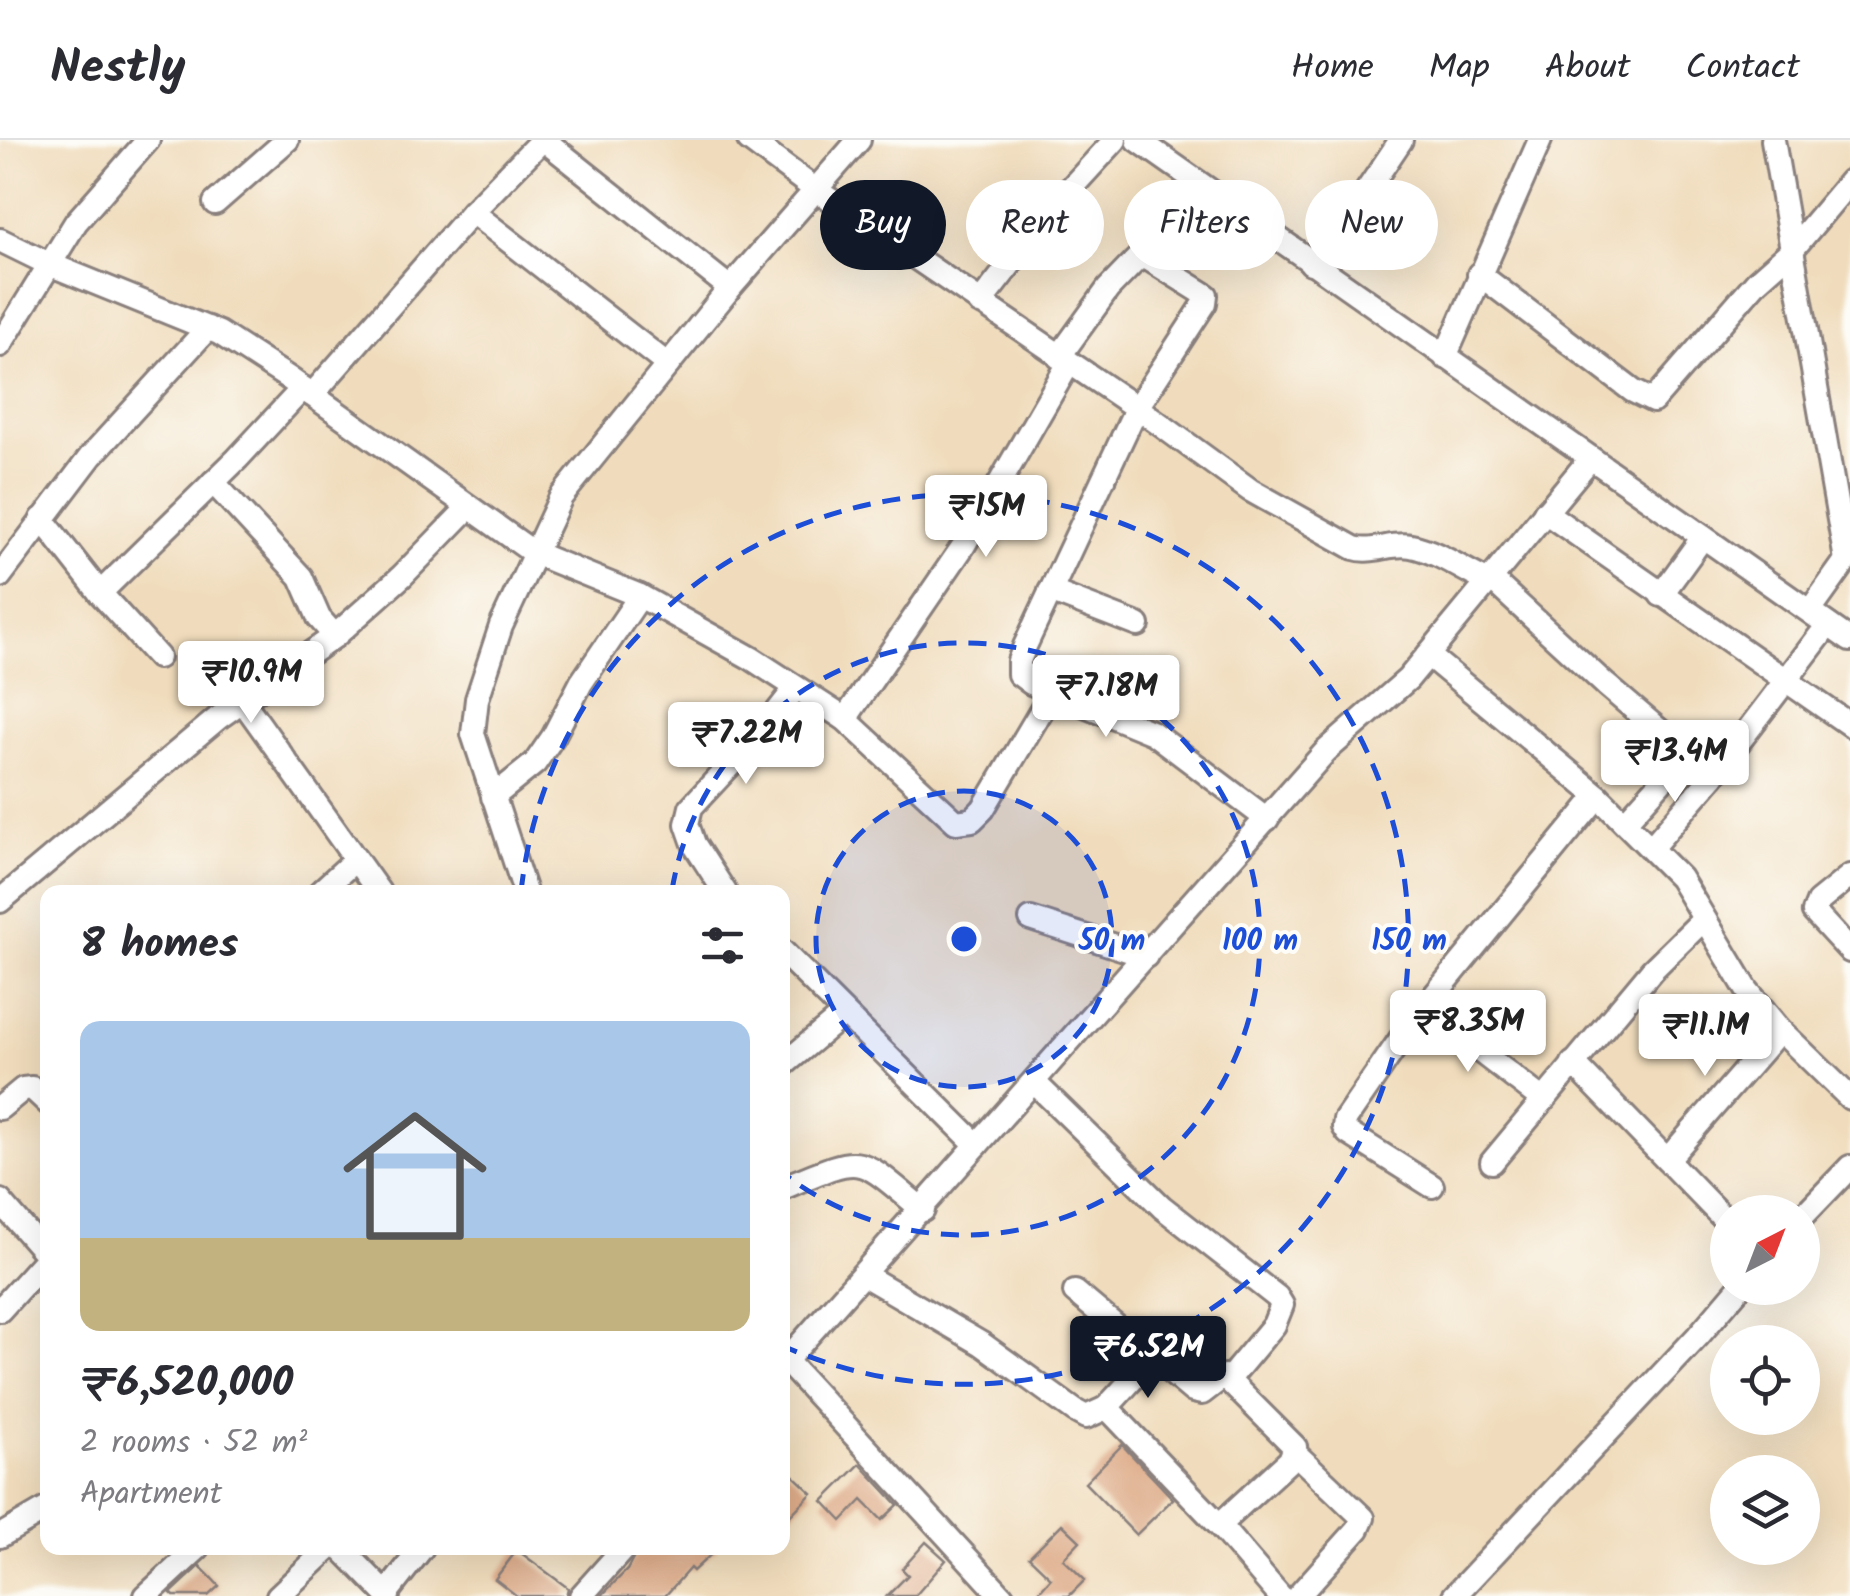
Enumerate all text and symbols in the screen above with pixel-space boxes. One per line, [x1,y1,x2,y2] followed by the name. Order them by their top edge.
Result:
[50,31,186,107] text: Nestly
[1291,41,1374,97] text: Home
[1429,41,1490,97] text: Map
[1545,41,1630,97] text: About
[1685,41,1800,97] text: Contact
[820,180,946,270] chip: Buy
[966,180,1104,270] chip: Rent
[1124,180,1285,270] chip: Filters
[1305,180,1438,270] chip: New
[927,475,1045,560] pin: ₹15M
[947,482,1025,533] text: ₹15M
[170,641,332,726] pin: ₹10.9M
[200,648,302,699] text: ₹10.9M
[1025,655,1187,740] pin: ₹7.18M
[1054,662,1158,713] text: ₹7.18M
[665,702,827,787] pin: ₹7.22M
[690,709,802,760] text: ₹7.22M
[1594,720,1756,805] pin: ₹13.4M
[1623,727,1727,778] text: ₹13.4M
[80,912,238,979] text: 8 homes
[695,918,750,973] icon: filters
[1078,918,1145,966] text: 50 m
[1222,918,1298,966] text: 100 m
[1371,918,1447,966] text: 150 m
[946,921,982,957] centre of rings
[1387,990,1549,1075] pin: ₹8.35M
[1624,994,1786,1079] pin: ₹11.1M
[1412,997,1524,1048] text: ₹8.35M
[1661,1001,1749,1052] text: ₹11.1M
[325,1086,505,1266] icon: home
[1710,1195,1820,1305] north arrow
[1710,1195,1820,1565] map controls
[1067,1316,1229,1401] pin: ₹6.52M
[1092,1323,1204,1374] text: ₹6.52M
[1710,1325,1820,1435] button: locate
[80,1351,293,1418] text: ₹6,520,000
[80,1418,307,1469] text: 2 rooms · 52 m²
[1710,1455,1820,1565] button: layers
[80,1469,222,1520] text: Apartment

